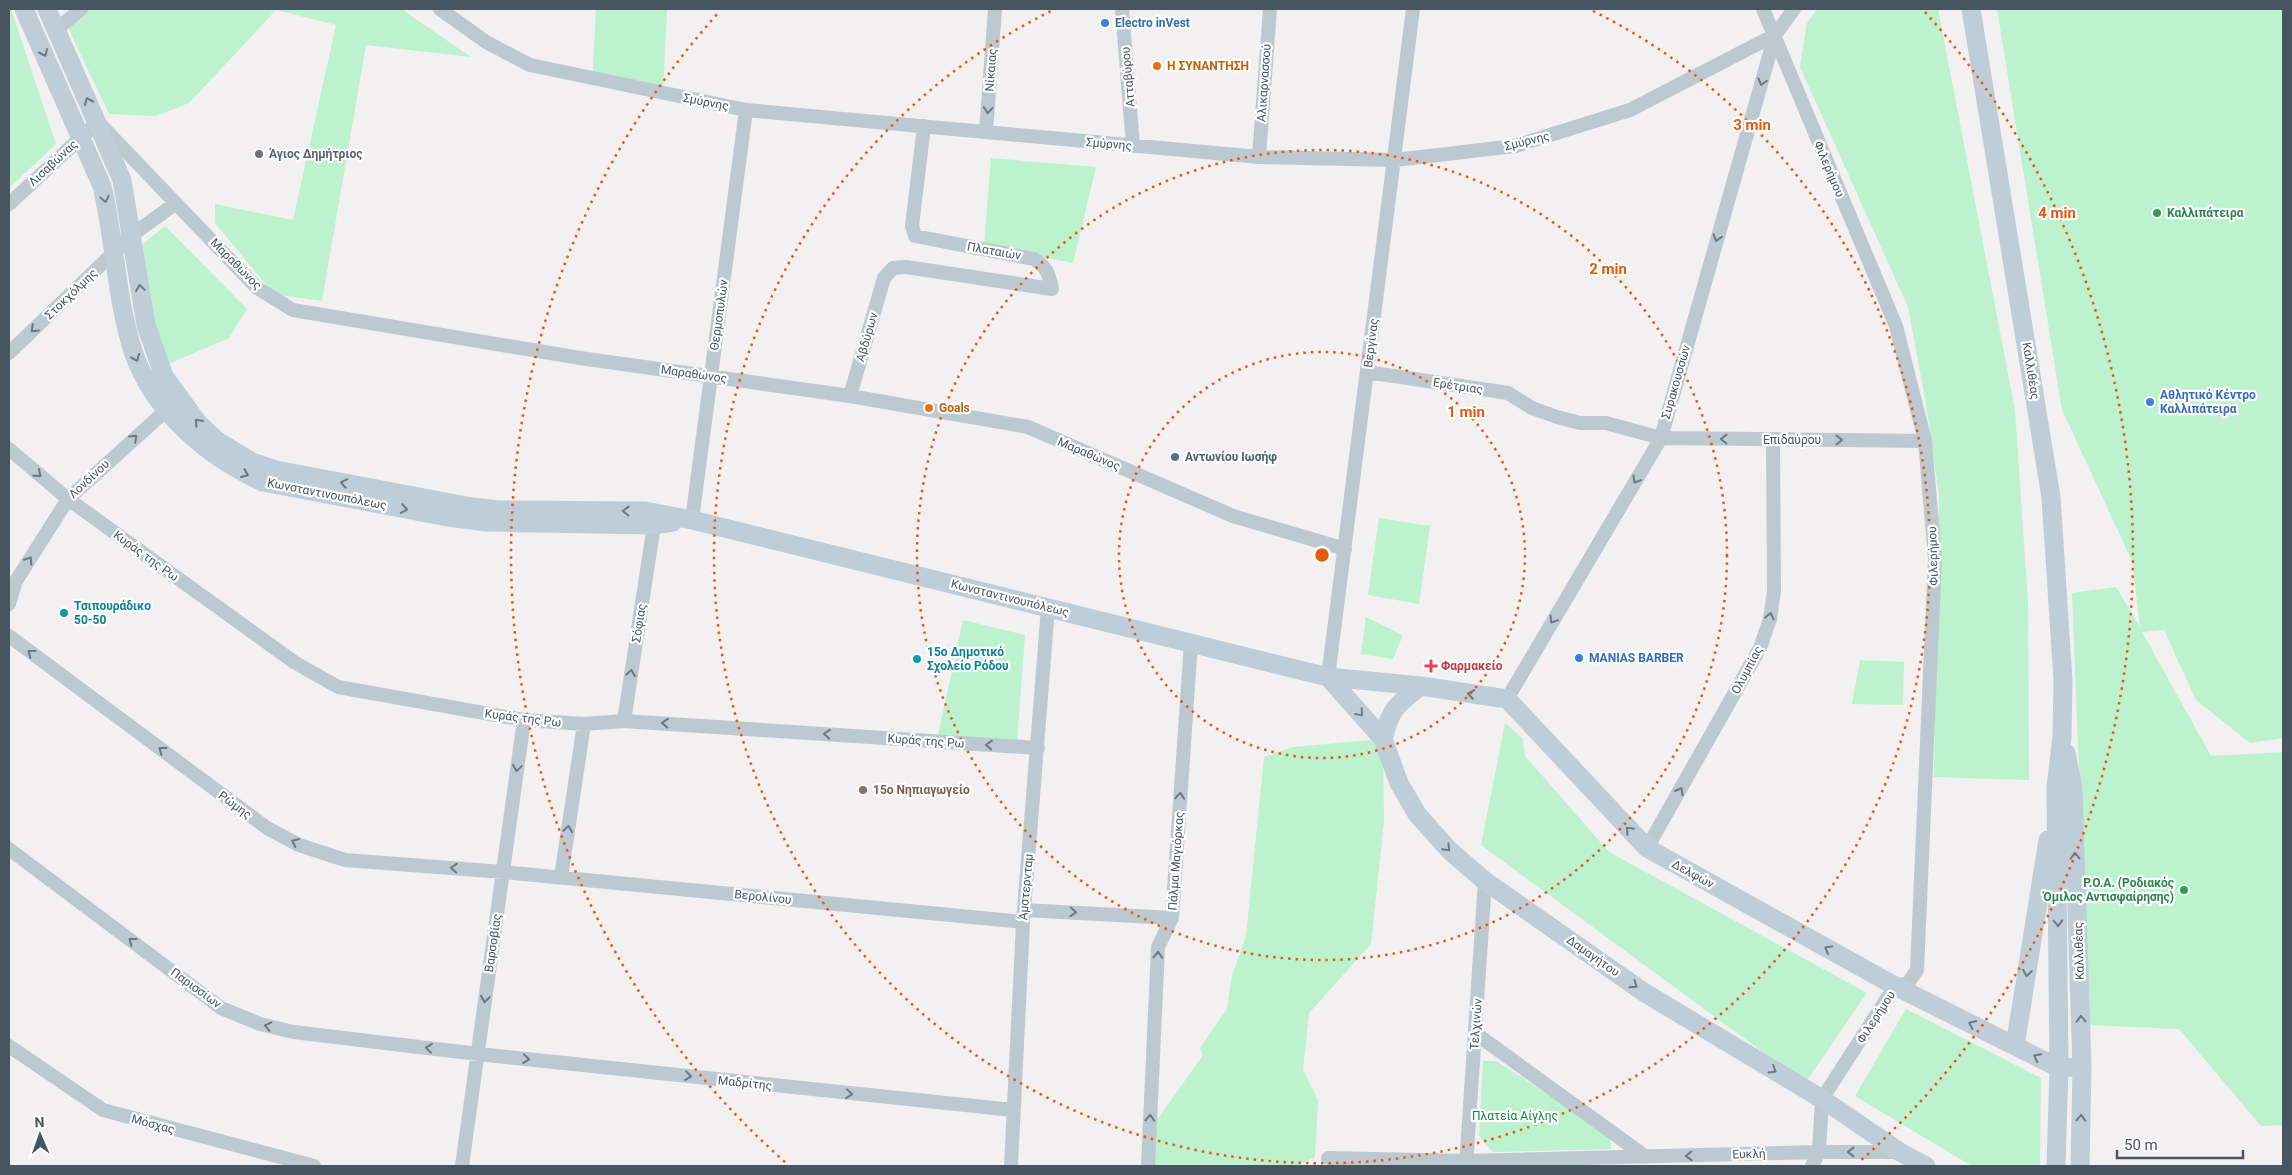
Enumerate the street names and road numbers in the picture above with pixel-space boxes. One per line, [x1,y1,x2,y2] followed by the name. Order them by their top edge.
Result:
[1254,44,1274,122] street label: Αλικαρνασσού
[1118,46,1138,108] street label: Ατταβύρου
[983,48,999,92] street label: Νίκαιας
[682,91,730,113] street label: Σμύρνης
[1503,129,1551,153] street label: Σμύρνης
[1085,135,1133,153] street label: Σμύρνης
[26,137,80,189] street label: Λισαβώνας
[1811,139,1847,199] street label: Φιλερήμου
[208,236,264,292] street label: Μαραθώνος
[966,239,1022,263] street label: Πλαταιών
[42,266,100,322] street label: Στοκχόλμης
[707,279,731,351] street label: Θερμοπυλών
[853,311,881,363] street label: Αβδύρων
[1361,318,1381,368] street label: Βεργίνας
[2020,341,2042,401] street label: Καλλιθέας
[1659,343,1693,421] street label: Συρακουσσών
[660,362,728,386] street label: Μαραθώνος
[1432,375,1484,397] street label: Ερέτριας
[1763,433,1821,447] street label: Επιδαύρου
[1056,435,1122,473] street label: Μαραθώνος
[66,457,112,501] street label: Λονδίνου
[266,476,388,512] street label: Κωνσταντινουπόλεως
[1925,526,1941,586] street label: Φιλερήμου
[111,528,181,584] street label: Κυράς της Ρω
[949,577,1071,619] street label: Κωνσταντινουπόλεως
[629,603,649,643] street label: Σόφιας
[1729,644,1765,696] street label: Ολυμπίας
[484,706,562,730] street label: Κυράς της Ρω
[887,731,965,751] street label: Κυράς της Ρω
[216,788,254,822] street label: Ρώμης
[1166,811,1186,911] street label: Πάλμα Μαγιόρκας
[1016,853,1036,921] street label: Άμστερνταμ
[1670,857,1717,891] street label: Δελφών
[734,887,792,907] street label: Βερολίνου
[482,913,504,973] street label: Βαρσοβίας
[2071,922,2087,980] street label: Καλλιθέας
[1564,933,1622,979] street label: Δαμαγήτου
[168,965,224,1011] street label: Παρισσίων
[1854,988,1898,1046] street label: Φιλερήμου
[1467,998,1485,1050] street label: Τελχινών
[717,1073,773,1093] street label: Μαδρίτης
[130,1112,176,1136] street label: Μόσχας
[1732,1146,1766,1162] street label: Ευκλή

